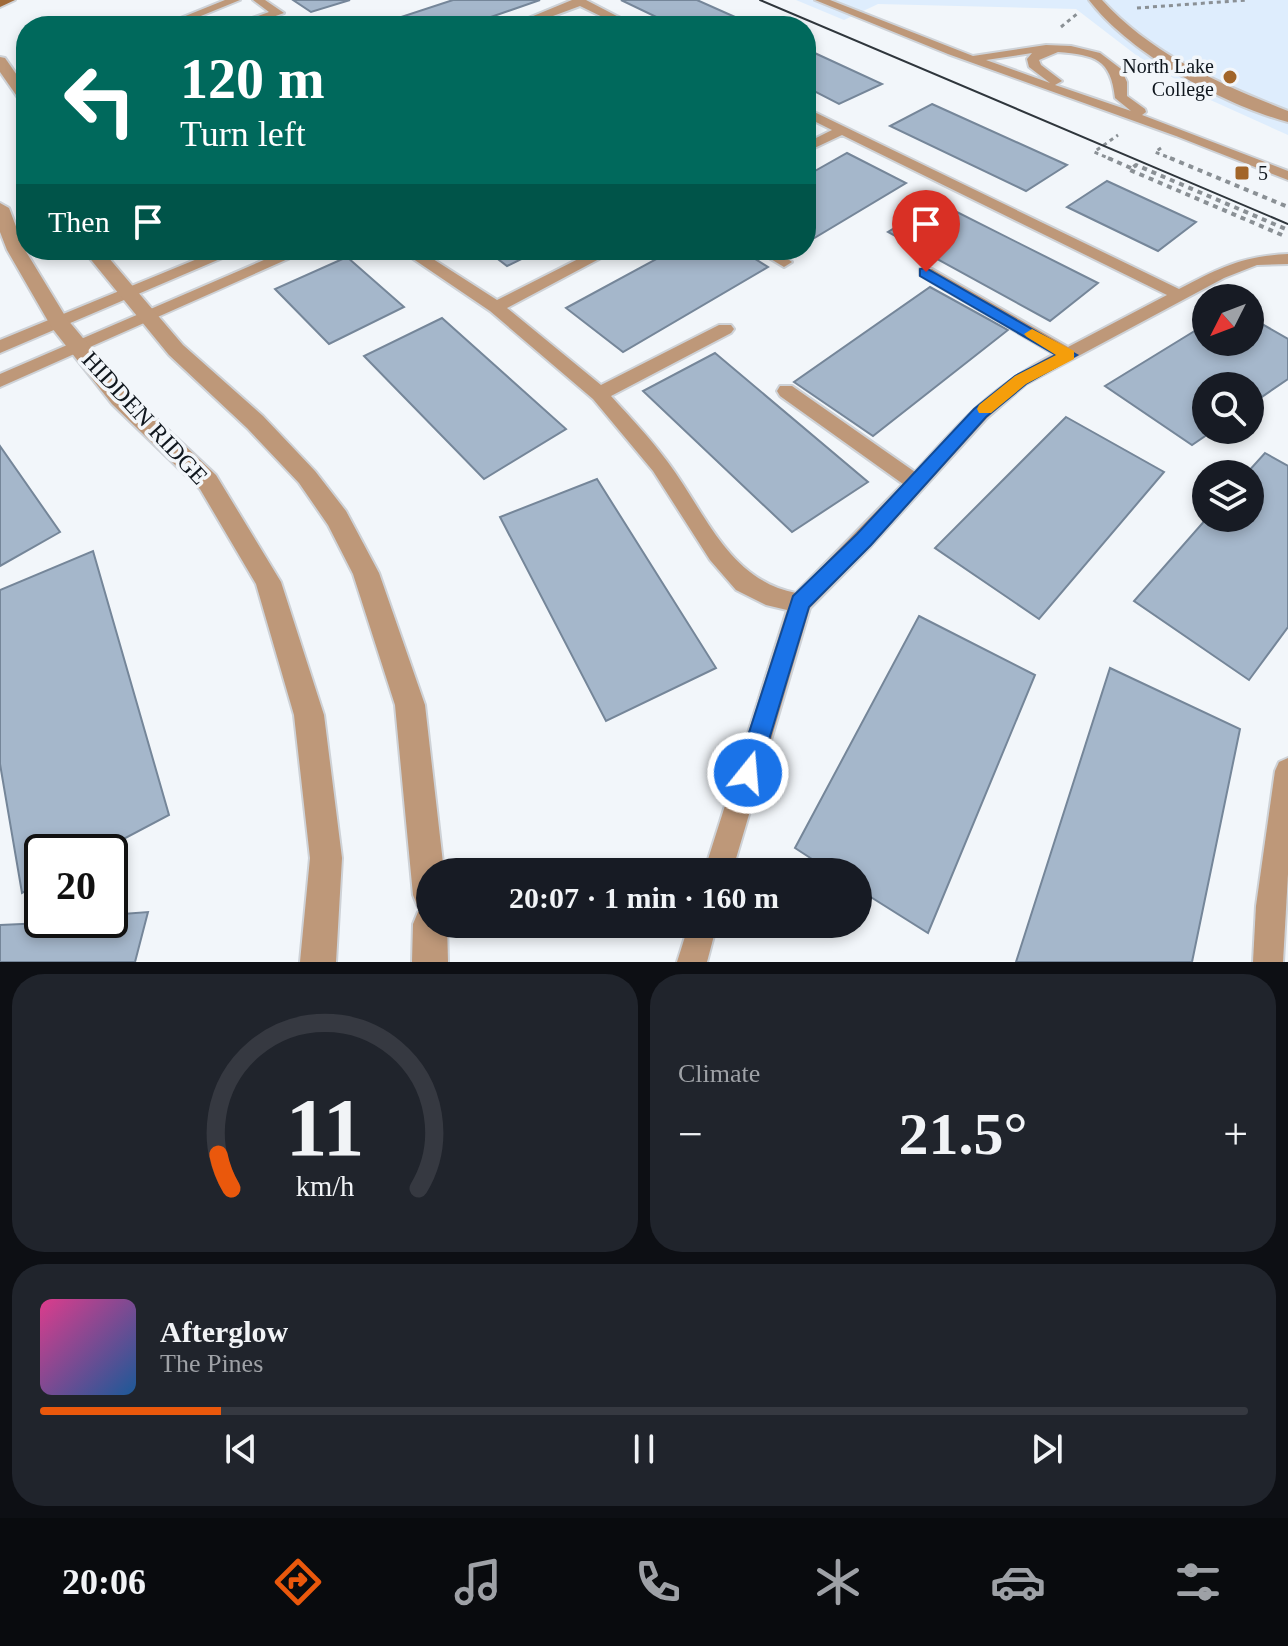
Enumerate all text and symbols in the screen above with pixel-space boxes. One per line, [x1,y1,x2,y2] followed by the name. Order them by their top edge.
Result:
[48,48,152,152] icon: left
[180,48,325,110] text: 120 m
[1122,55,1214,101] place label: North Lake College
[1221,68,1239,86] marker: North Lake College
[180,114,306,154] text: Turn left
[1258,162,1268,184] place label: 5
[1233,164,1251,182] marker: 5
[892,190,960,272] pin
[126,200,170,244] icon: arrive
[904,202,948,246] icon: arrive
[48,205,110,238] text: Then
[1192,284,1264,356] north arrow
[1192,284,1264,532] map controls
[77,346,213,490] street label: HIDDEN RIDGE
[1192,372,1264,444] button: search
[1192,460,1264,532] button: layers
[706,731,790,815] position arrow
[24,834,128,938] speed limit sign: 20
[509,881,779,914] text: 20:07 · 1 min · 160 m
[678,1059,760,1088] text: Climate
[286,1081,364,1173] text: 11
[899,1101,1028,1167] text: 21.5°
[678,1110,703,1159] text: −
[1223,1110,1248,1159] text: +
[296,1171,354,1202] text: km/h
[160,1315,288,1348] text: Afterglow
[160,1349,263,1378] text: The Pines
[219,1427,263,1471] icon: previous
[622,1427,666,1471] icon: pause
[1025,1427,1069,1471] icon: next
[270,1554,326,1610] icon: directions
[450,1554,506,1610] icon: music
[630,1554,686,1610] icon: phone
[810,1554,866,1610] icon: climate
[990,1554,1046,1610] icon: car
[1170,1554,1226,1610] icon: filters
[62,1562,146,1602] text: 20:06

